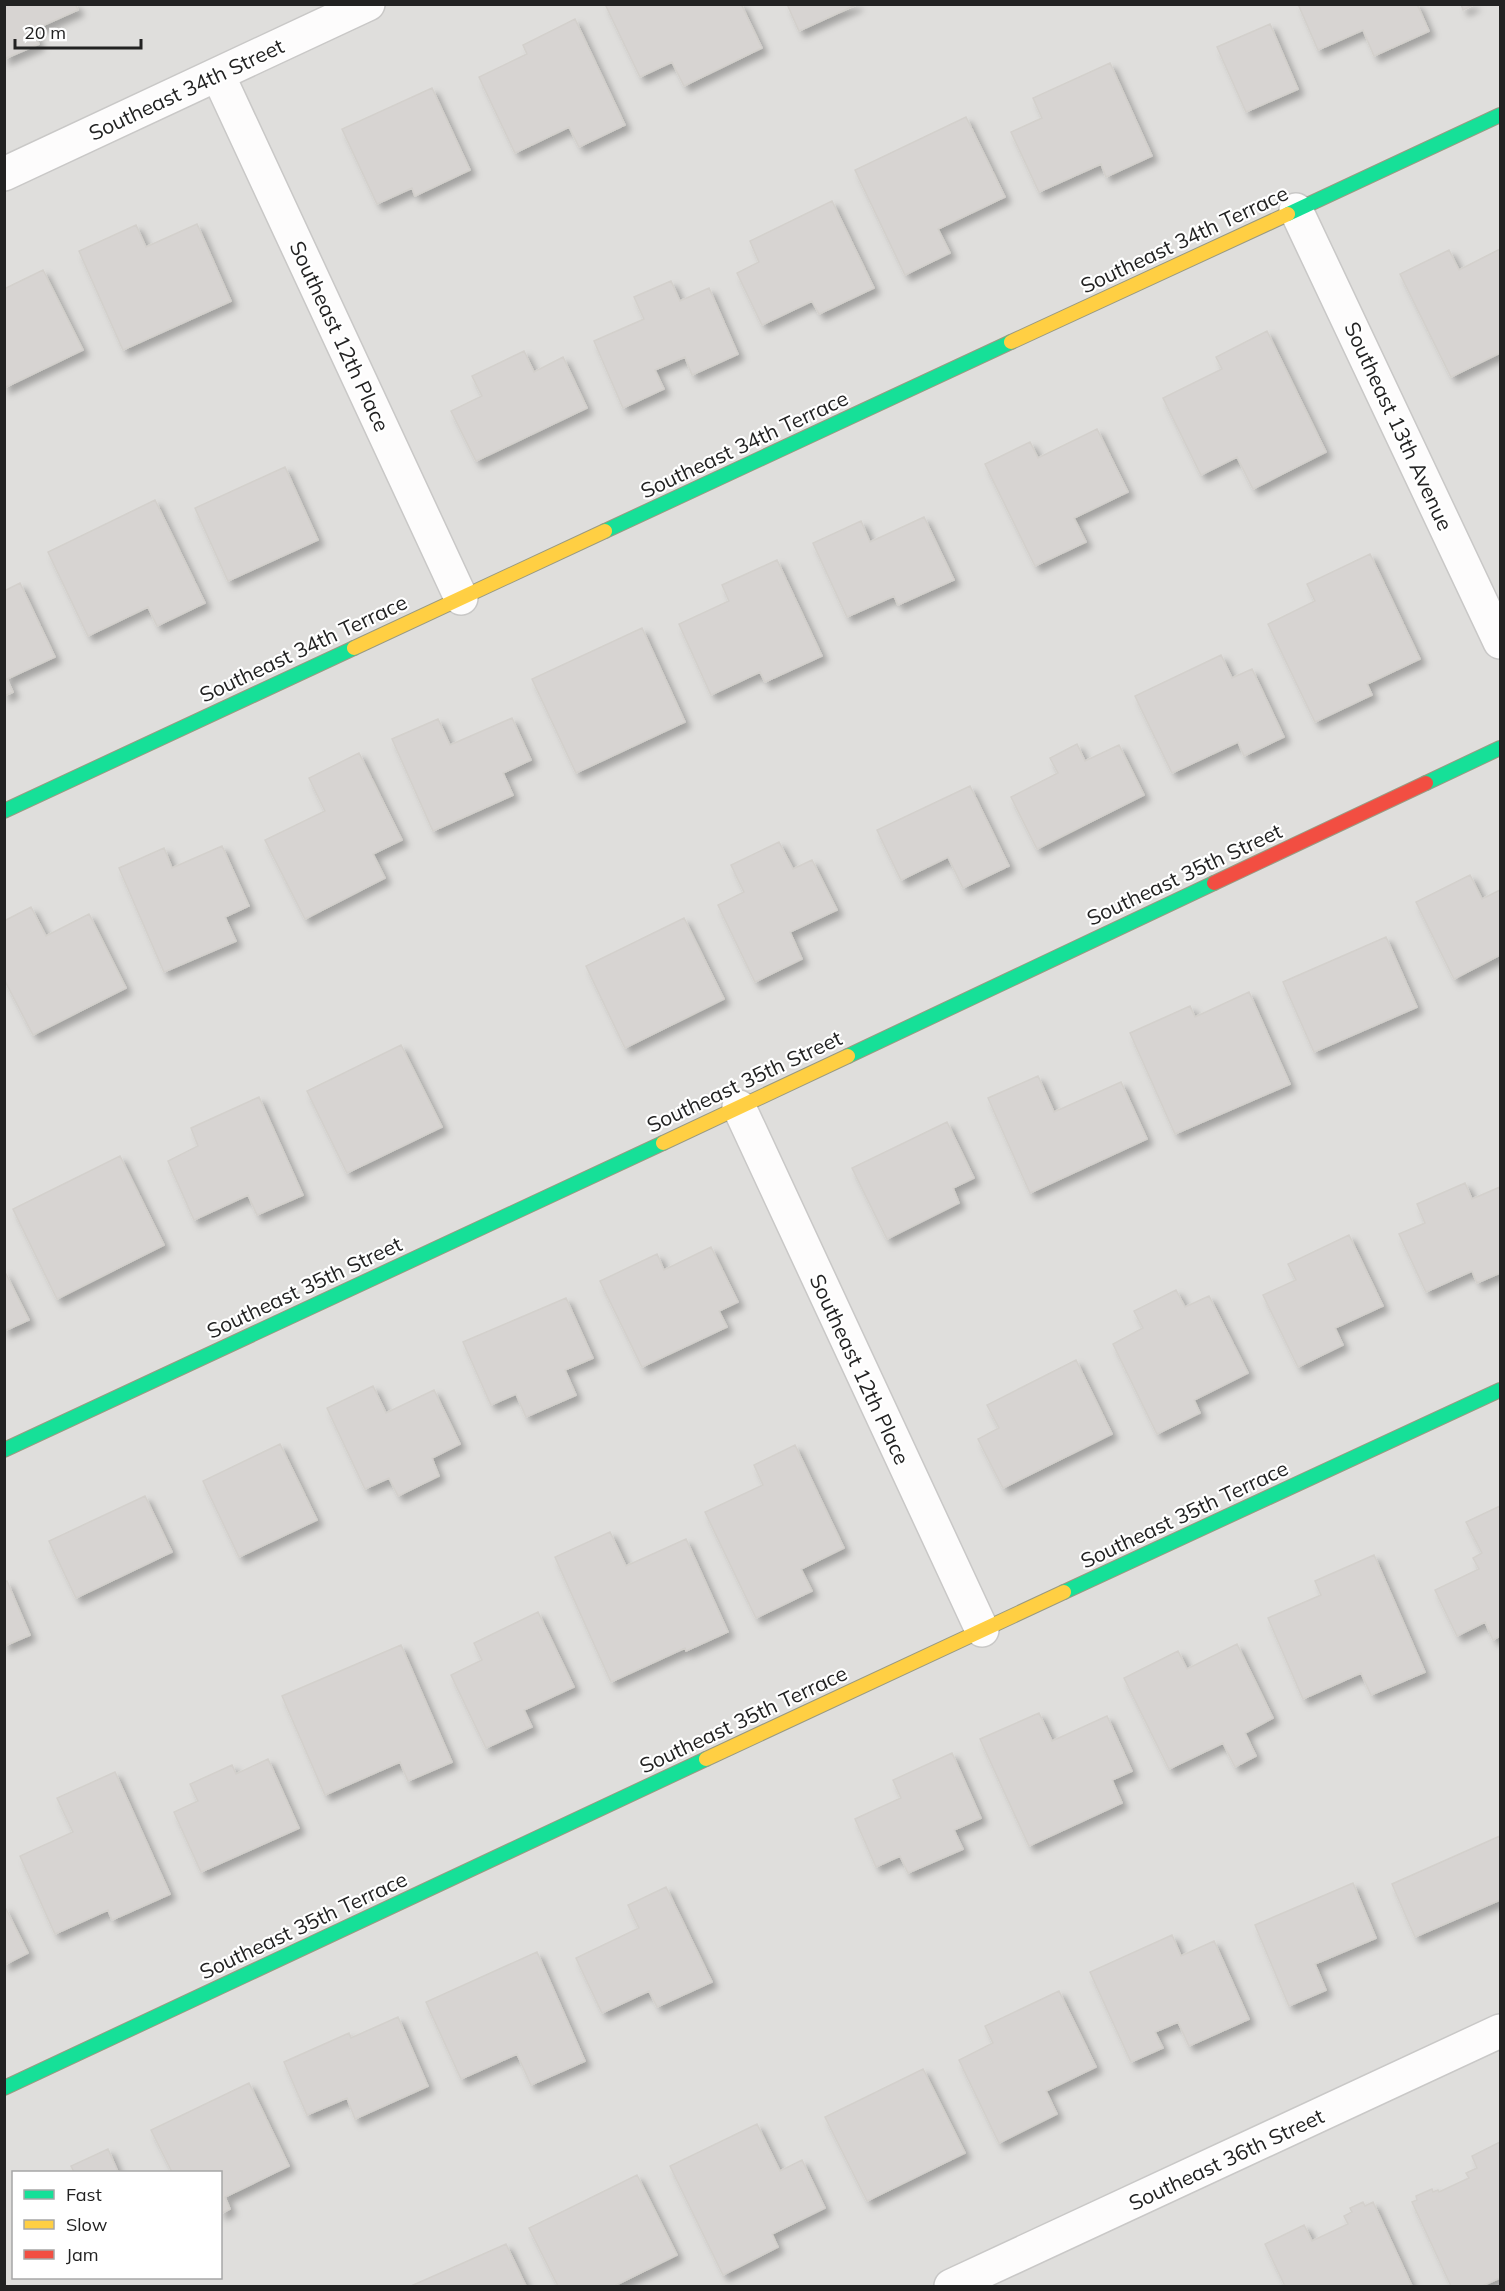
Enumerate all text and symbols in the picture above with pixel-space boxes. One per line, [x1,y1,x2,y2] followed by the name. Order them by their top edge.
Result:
[15,12,141,50] scale bar
[24,21,66,44] text: 20 m
[84,32,288,146] street label: Southeast 34th Street
[1076,179,1292,299] street label: Southeast 34th Terrace
[284,237,396,435] street label: Southeast 12th Place
[1339,317,1459,535] street label: Southeast 13th Avenue
[636,384,852,504] street label: Southeast 34th Terrace
[195,588,411,708] street label: Southeast 34th Terrace
[1082,817,1286,931] street label: Southeast 35th Street
[642,1024,846,1138] street label: Southeast 35th Street
[202,1230,406,1344] street label: Southeast 35th Street
[804,1270,916,1468] street label: Southeast 12th Place
[1076,1454,1292,1574] street label: Southeast 35th Terrace
[635,1659,851,1779] street label: Southeast 35th Terrace
[195,1865,411,1985] street label: Southeast 35th Terrace
[1124,2102,1328,2216] street label: Southeast 36th Street
[12,2171,222,2279] legend
[66,2183,102,2206] text: Fast
[66,2213,108,2236] text: Slow
[66,2243,99,2266] text: Jam

